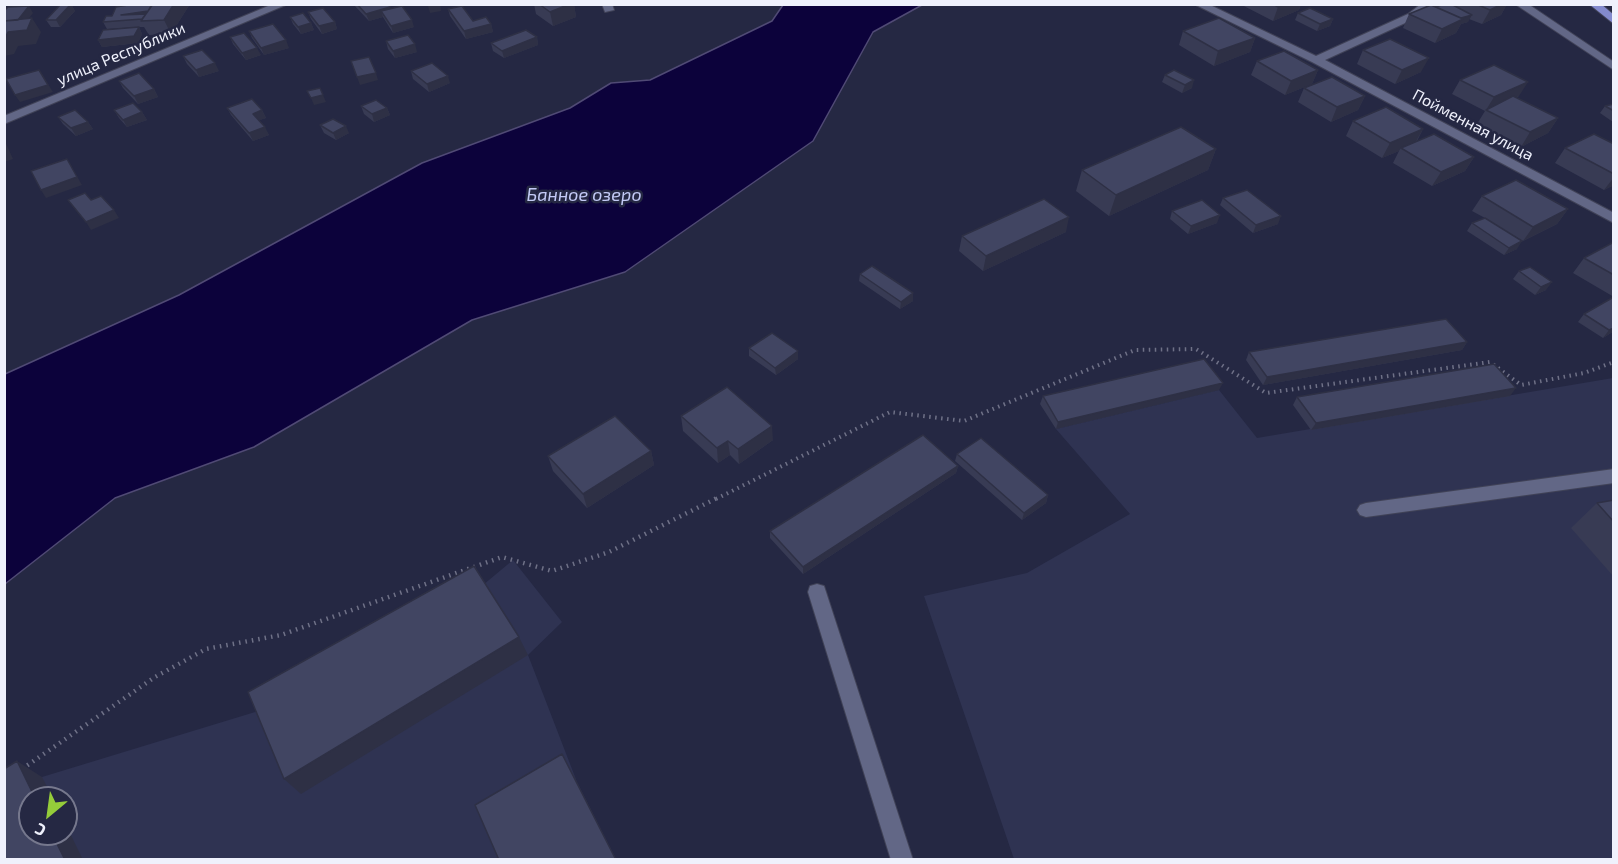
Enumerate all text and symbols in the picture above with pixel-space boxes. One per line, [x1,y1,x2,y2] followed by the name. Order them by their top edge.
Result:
[54,18,188,90] street label: улица Республики
[1409,85,1537,165] street label: Пойменная улица
[526,184,642,206] water label: Банное озеро
[18,786,78,846] north arrow
[31,820,49,841] text: С

